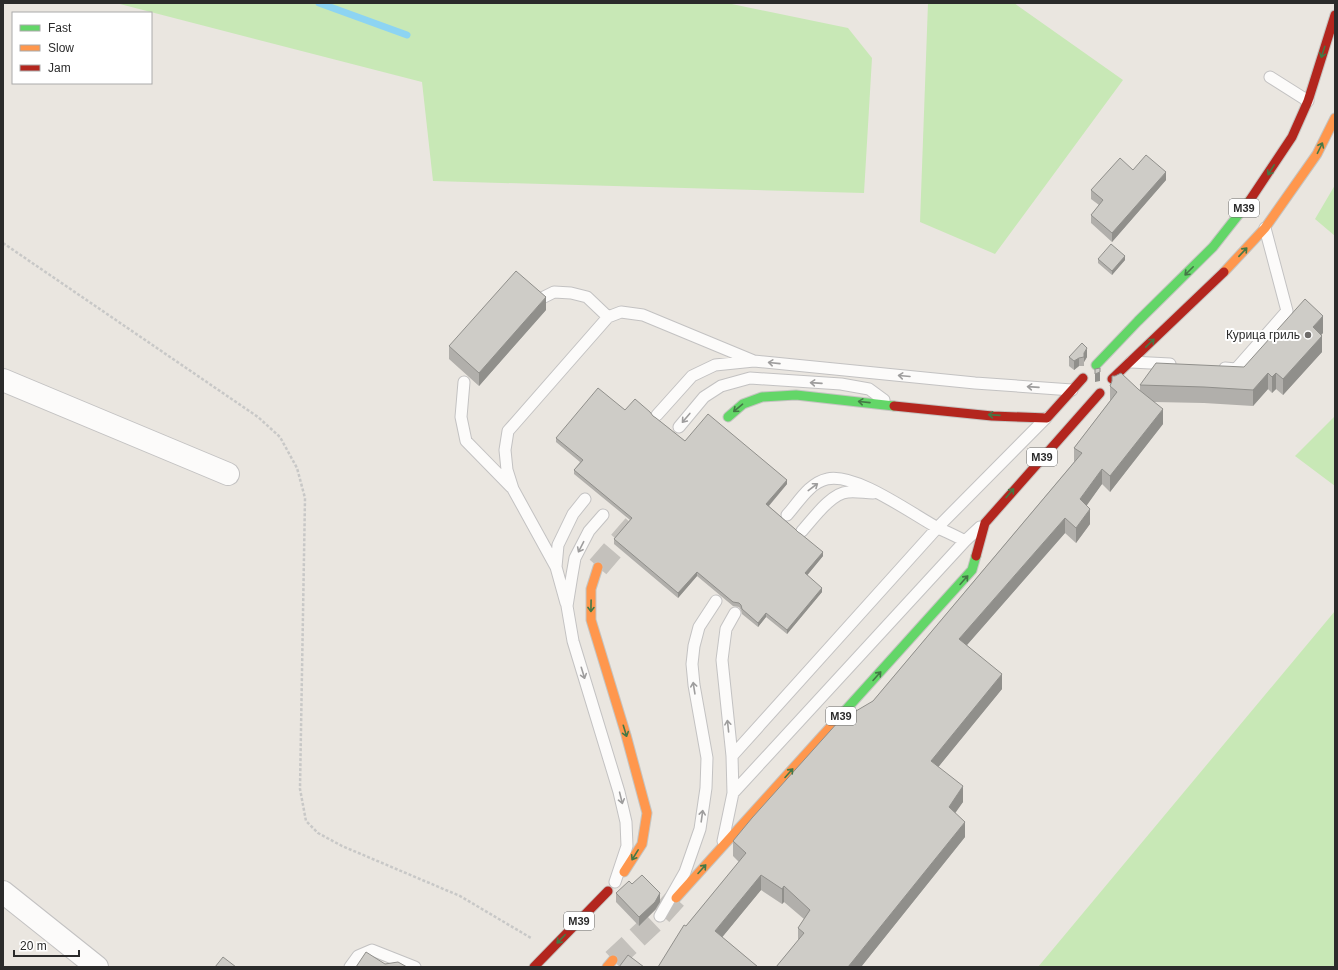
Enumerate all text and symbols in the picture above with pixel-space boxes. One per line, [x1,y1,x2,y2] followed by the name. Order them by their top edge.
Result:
[12,12,152,84] legend
[48,21,72,35] text: Fast
[48,41,74,55] text: Slow
[1319,45,1326,58] one-way arrow
[48,61,71,75] text: Jam
[1317,142,1325,154] one-way arrow
[1266,164,1274,176] one-way arrow
[1229,199,1259,217] road number: M39
[1238,247,1248,257] one-way arrow
[1184,266,1194,276] one-way arrow
[1226,328,1300,342] place label: Курица гриль
[1303,330,1313,340] marker: Курица гриль
[1145,338,1155,348] one-way arrow
[768,360,781,367] one-way arrow
[898,373,911,380] one-way arrow
[810,379,823,386] one-way arrow
[1027,383,1040,390] one-way arrow
[858,398,871,405] one-way arrow
[732,404,743,413] one-way arrow
[988,412,1001,419] one-way arrow
[681,413,690,424] one-way arrow
[1027,448,1057,466] road number: M39
[808,483,819,491] one-way arrow
[1006,488,1015,499] one-way arrow
[577,541,584,553] one-way arrow
[959,575,969,585] one-way arrow
[587,599,595,612] one-way arrow
[580,667,587,680] one-way arrow
[872,671,881,681] one-way arrow
[690,682,698,695] one-way arrow
[826,707,856,725] road number: M39
[725,720,732,733] one-way arrow
[622,724,629,737] one-way arrow
[785,767,794,778] one-way arrow
[617,791,625,804] one-way arrow
[698,810,706,823] one-way arrow
[631,849,639,860] one-way arrow
[697,864,707,874] one-way arrow
[564,912,594,930] road number: M39
[14,932,79,958] scale bar
[556,934,566,944] one-way arrow
[20,939,47,953] text: 20 m

